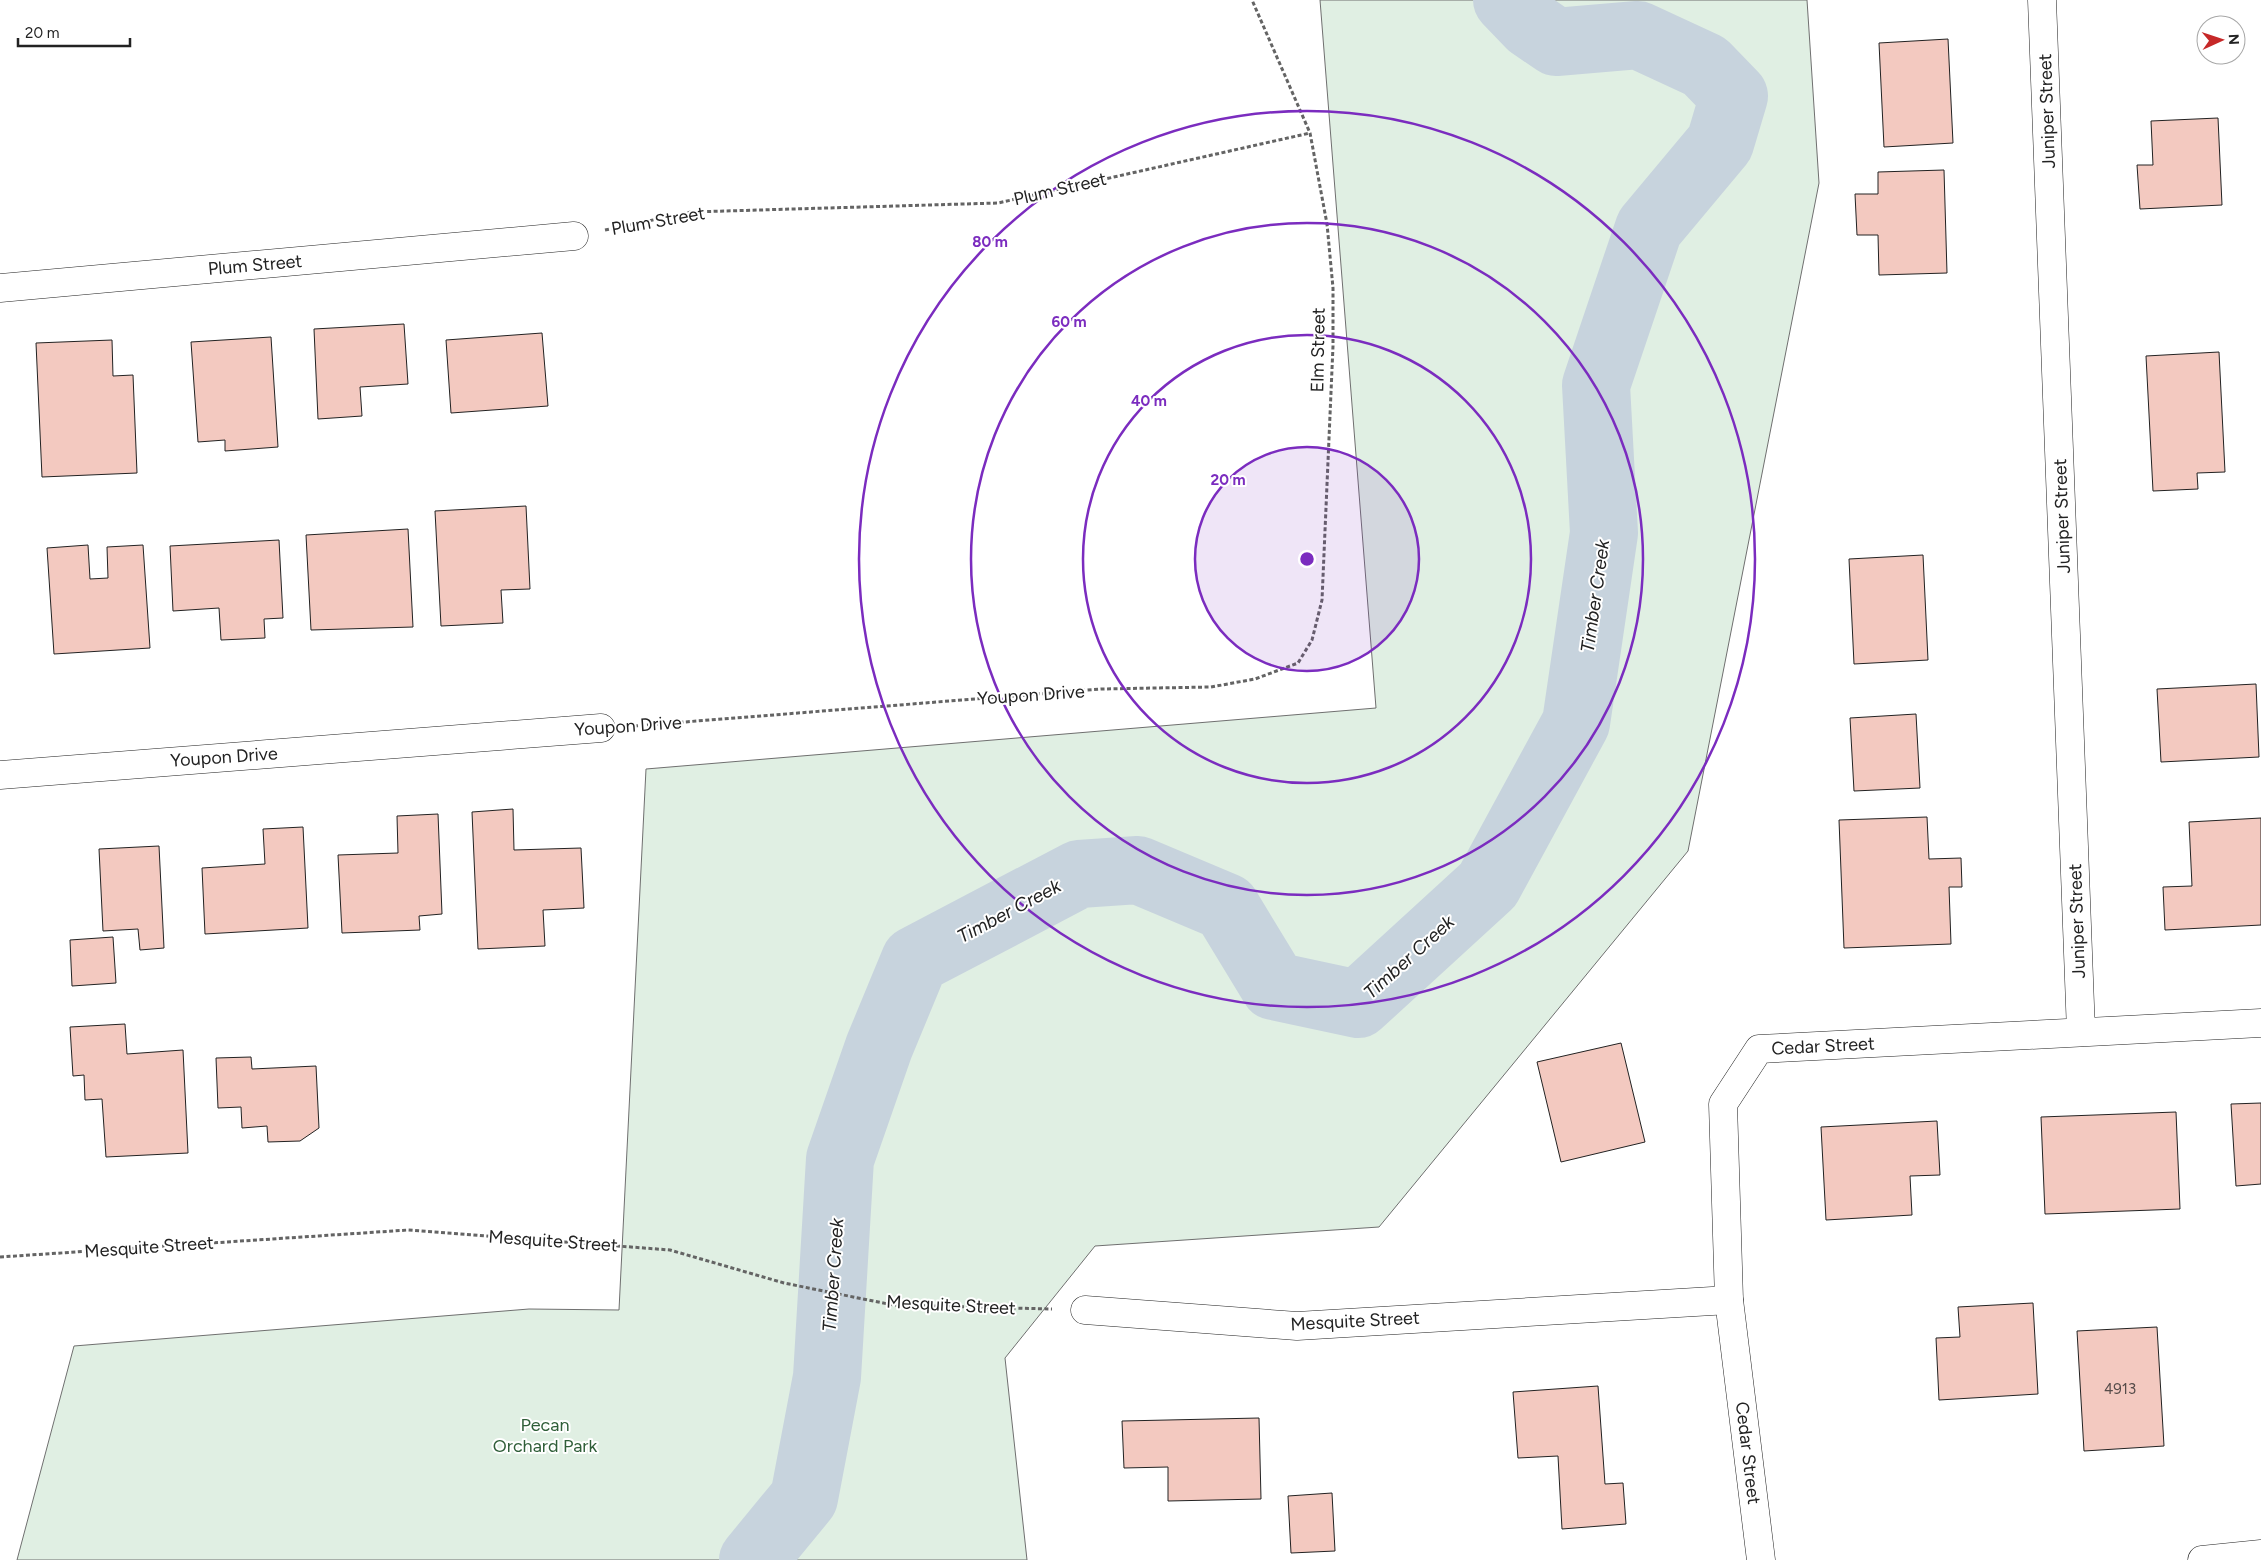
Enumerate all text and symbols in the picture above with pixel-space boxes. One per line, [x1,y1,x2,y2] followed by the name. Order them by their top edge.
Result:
[18,15,130,47] scale bar
[2196,15,2246,65] north arrow
[25,24,59,42] text: 20 m
[2225,33,2242,45] text: N
[2034,53,2060,169] street label: Juniper Street
[1011,168,1109,210] street label: Plum Street
[610,202,707,240] street label: Plum Street
[972,233,1008,251] text: 80 m
[207,250,303,280] street label: Plum Street
[1306,307,1330,393] street label: Elm Street
[1051,313,1087,331] text: 60 m
[1131,392,1167,410] text: 40 m
[2049,458,2075,574] street label: Juniper Street
[1210,471,1246,489] text: 20 m
[1576,537,1614,654] water label: Timber Creek
[1298,550,1316,568] centre of rings
[977,680,1086,710] street label: Youpon Drive
[574,711,683,741] street label: Youpon Drive
[170,742,279,772] street label: Youpon Drive
[2064,863,2090,979] street label: Juniper Street
[953,874,1065,948] water label: Timber Creek
[1359,910,1460,1004] water label: Timber Creek
[1771,1032,1875,1060] street label: Cedar Street
[818,1217,849,1333] water label: Timber Creek
[488,1226,619,1257] street label: Mesquite Street
[84,1231,215,1262] street label: Mesquite Street
[886,1291,1016,1319] street label: Mesquite Street
[1290,1307,1420,1335] street label: Mesquite Street
[2104,1380,2136,1398] house number: 4913
[1731,1400,1765,1506] street label: Cedar Street
[493,1414,597,1457] park label: Pecan Orchard Park

